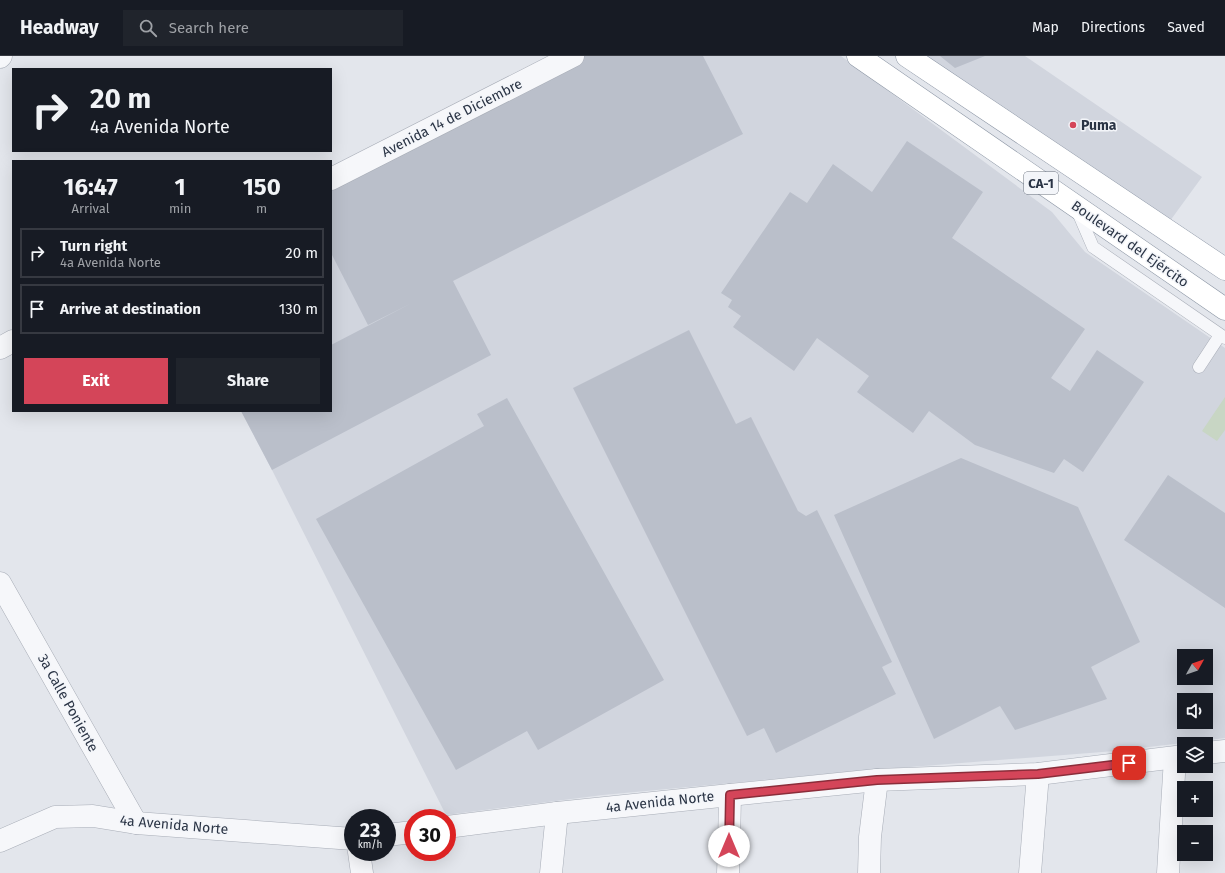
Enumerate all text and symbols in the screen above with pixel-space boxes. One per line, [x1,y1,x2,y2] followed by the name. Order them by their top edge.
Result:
[123,10,403,46] search box
[20,16,99,39] text: Headway
[137,17,159,39] icon: search
[169,19,249,37] text: Search here
[1032,19,1059,36] text: Map
[1081,19,1145,36] text: Directions
[1167,19,1205,36] text: Saved
[379,75,525,161] street label: Avenida 14 de Diciembre
[90,82,151,115] text: 20 m
[24,84,76,136] icon: right
[90,116,230,138] text: 4a Avenida Norte
[1081,117,1117,134] place label: Puma
[1068,120,1078,130] marker: Puma
[1024,172,1058,194] road number: CA-1
[63,173,118,201] text: 16:47
[175,173,186,201] text: 1
[243,173,281,201] text: 150
[1068,197,1192,291] street label: Boulevard del Ejército
[71,201,110,216] text: Arrival
[169,201,191,216] text: min
[256,201,267,216] text: m
[60,237,127,255] text: Turn right
[26,242,48,264] icon: right
[285,244,318,262] text: 20 m
[60,255,161,270] text: 4a Avenida Norte
[26,298,48,320] icon: arrive
[60,300,201,318] text: Arrive at destination
[279,300,318,318] text: 130 m
[24,358,168,404] button: Exit
[176,358,320,404] button: Share
[1177,649,1213,685] north arrow
[1177,649,1213,861] map controls
[34,651,102,755] street label: 3a Calle Poniente
[1177,693,1213,729] button: sound
[1177,737,1213,773] button: layers
[1112,746,1146,780] pin
[1118,752,1140,774] icon: arrive
[1177,781,1213,817] button: +
[605,788,715,816] street label: 4a Avenida Norte
[404,809,456,861] speed limit sign: 30
[119,812,229,838] street label: 4a Avenida Norte
[360,818,380,842] text: 23
[708,825,750,867] position arrow
[1177,825,1213,861] button: −
[358,839,382,851] text: km/h

